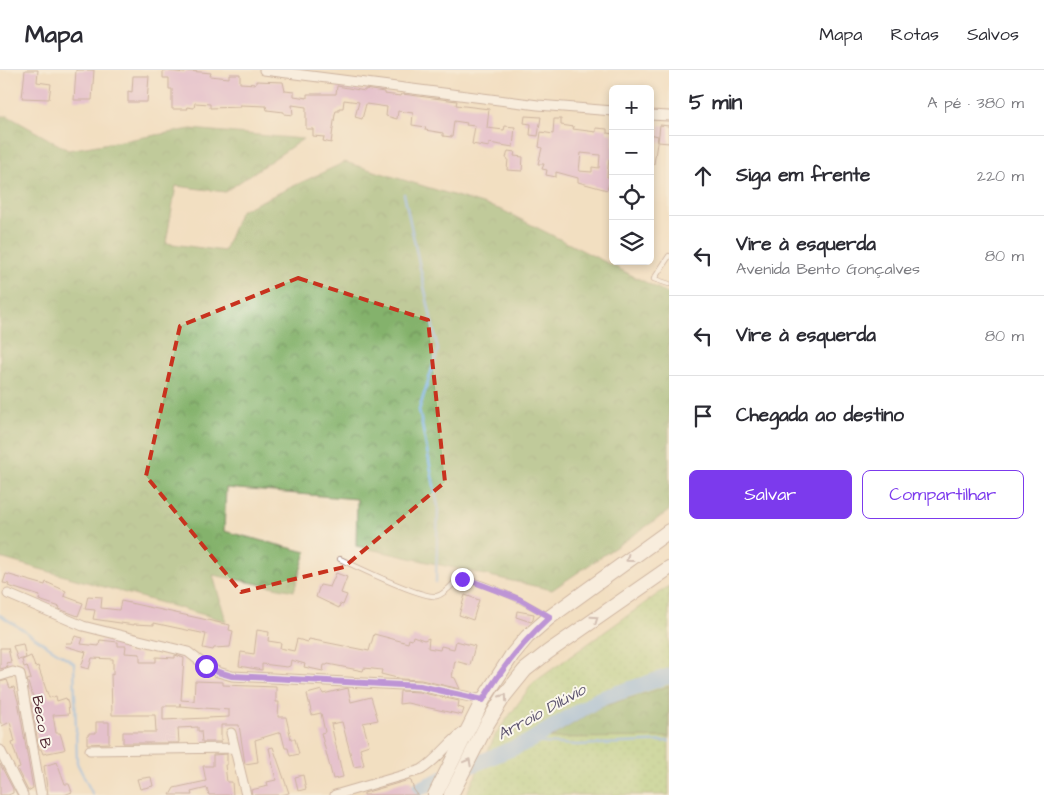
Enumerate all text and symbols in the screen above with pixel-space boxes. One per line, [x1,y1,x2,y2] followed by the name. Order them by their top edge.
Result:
[25,18,83,52] text: Mapa
[819,22,863,47] text: Mapa
[891,22,939,47] text: Rotas
[967,22,1019,47] text: Salvos
[609,85,654,265] map controls
[609,85,654,130] button: +
[689,88,742,117] text: 5 min
[927,92,1024,114] text: A pé · 380 m
[609,130,654,175] button: −
[689,162,717,190] icon: ahead
[736,162,870,189] text: Siga em frente
[977,165,1024,187] text: 220 m
[609,175,654,220] button: locate
[609,220,654,265] button: layers
[736,231,876,258] text: Vire à esquerda
[689,242,717,270] icon: left
[985,245,1024,267] text: 80 m
[736,258,920,280] text: Avenida Bento Gonçalves
[689,322,717,350] icon: left
[736,322,876,349] text: Vire à esquerda
[985,325,1024,347] text: 80 m
[689,402,717,430] icon: arrive
[736,402,904,429] text: Chegada ao destino
[689,470,852,519] button: Salvar
[862,470,1024,519] button: Compartilhar
[626,553,635,562] one-way arrow
[451,568,474,591] route end
[589,616,599,625] one-way arrow
[195,655,218,678] route start
[493,678,591,745] water label: Arroio Dilúvio
[27,694,57,751] street label: Beco B
[498,694,507,703] one-way arrow
[462,758,472,767] one-way arrow

